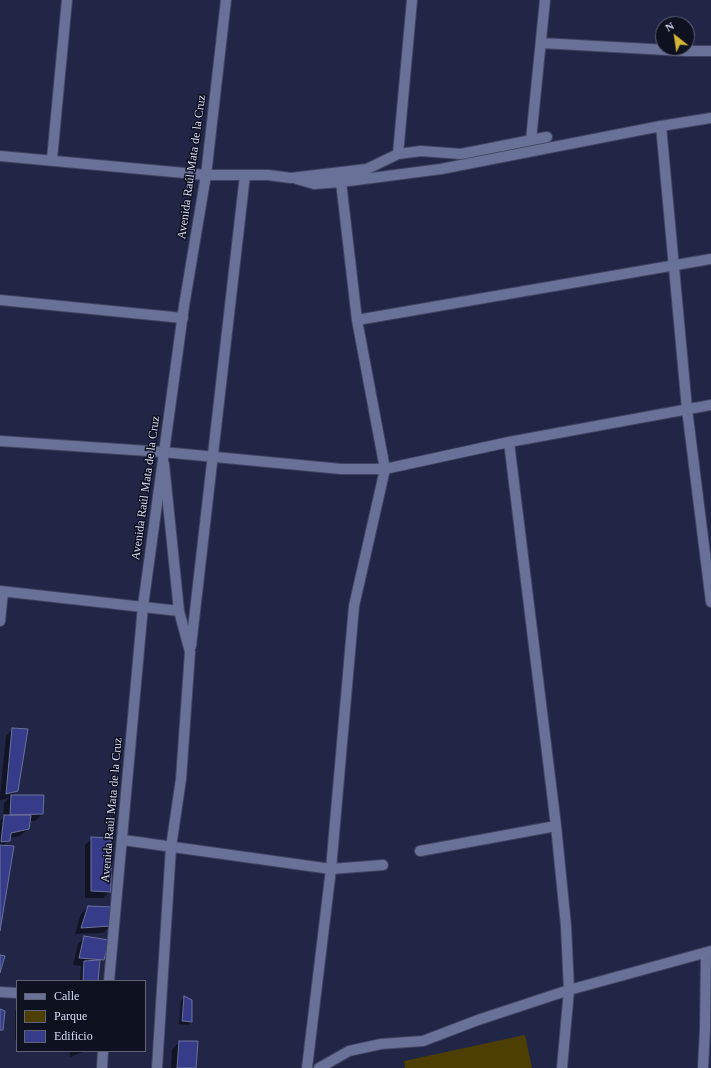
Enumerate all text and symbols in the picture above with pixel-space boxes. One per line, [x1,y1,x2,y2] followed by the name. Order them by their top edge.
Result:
[655,16,695,56] north arrow
[663,19,676,34] text: N
[175,94,209,240] street label: Avenida Raúl Mata de la Cruz
[129,415,163,561] street label: Avenida Raúl Mata de la Cruz
[98,737,126,883] street label: Avenida Raúl Mata de la Cruz
[16,980,146,1052] legend
[54,989,79,1003] text: Calle
[54,1009,87,1023] text: Parque
[54,1029,93,1043] text: Edificio

